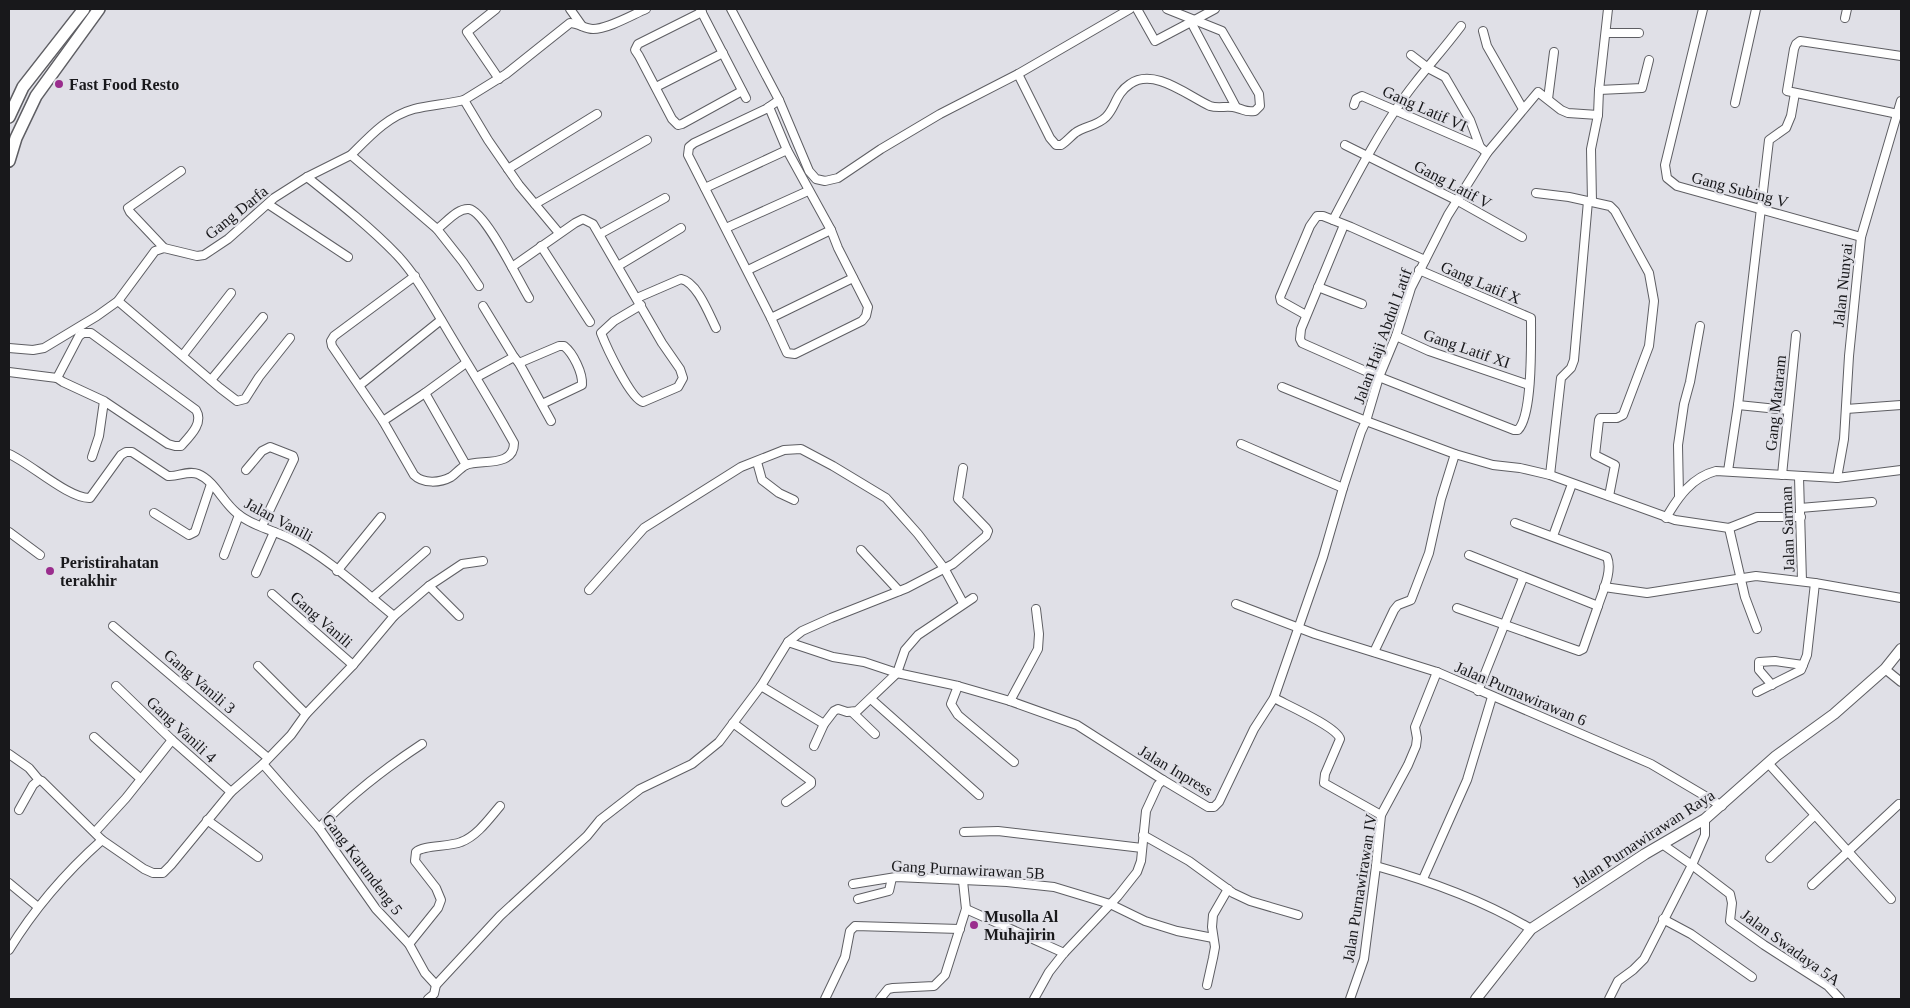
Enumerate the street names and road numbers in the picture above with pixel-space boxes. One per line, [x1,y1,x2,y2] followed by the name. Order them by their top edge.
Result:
[1380,82,1470,136] street label: Gang Latif VI
[1411,157,1495,213] street label: Gang Latif V
[1689,168,1790,212] street label: Gang Subing V
[202,182,271,243] street label: Gang Darfa
[1830,242,1856,328] street label: Jalan Nunyai
[1438,258,1524,308] street label: Gang Latif X
[1350,266,1416,406] street label: Jalan Haji Abdul Latif
[1421,326,1512,372] street label: Gang Latif XI
[1762,354,1790,452] street label: Gang Mataram
[1778,486,1797,572] street label: Jalan Sarman
[242,494,316,545] street label: Jalan Vanili
[287,588,357,652] street label: Gang Vanili
[160,646,239,718] street label: Gang Vanili 3
[1452,658,1589,729] street label: Jalan Purnawirawan 6
[143,693,220,767] street label: Gang Vanili 4
[1135,742,1216,800] street label: Jalan Inpress
[1569,786,1718,892] street label: Jalan Purnawirawan Raya
[318,811,406,919] street label: Gang Karundeng 5
[1339,812,1380,964] street label: Jalan Purnawirawan IV
[891,857,1045,883] street label: Gang Purnawirawan 5B
[1737,906,1844,990] street label: Jalan Swadaya 5A

